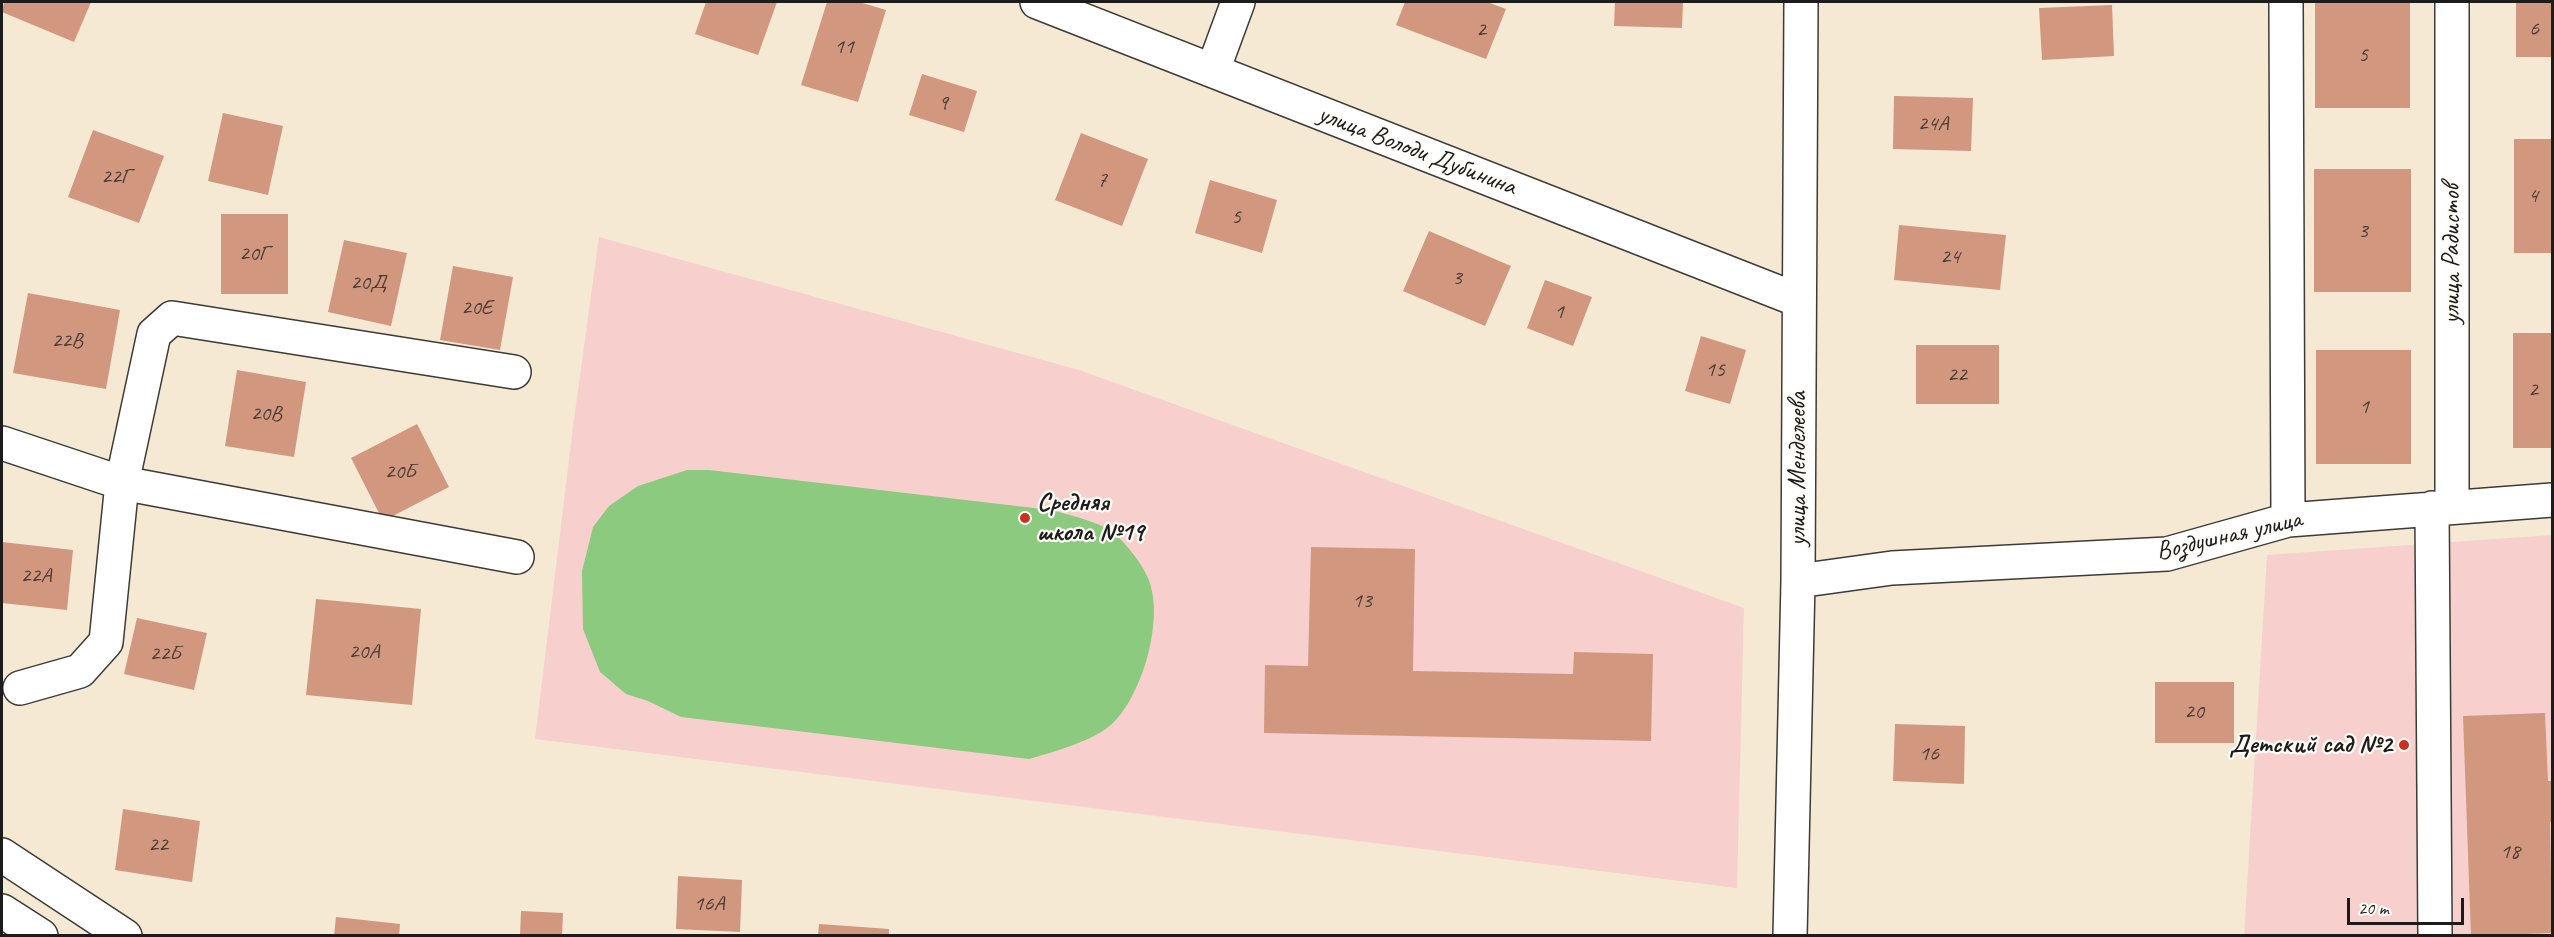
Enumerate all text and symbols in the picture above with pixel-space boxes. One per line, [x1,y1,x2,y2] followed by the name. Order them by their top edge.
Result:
[2529,16,2539,42] house number: 6
[1476,17,1486,43] house number: 2
[834,34,854,60] house number: 11
[2358,42,2368,68] house number: 5
[938,90,948,116] house number: 9
[1314,99,1520,203] street label: улица Володи Дубинина
[1918,111,1948,137] house number: 24А
[101,164,131,190] house number: 22Г
[1097,167,1107,193] house number: 7
[2528,183,2538,209] house number: 4
[2436,184,2468,324] street label: улица Радистов
[1231,204,1241,230] house number: 5
[2358,218,2368,244] house number: 3
[239,241,269,267] house number: 20Г
[1940,244,1960,270] house number: 24
[1452,265,1462,291] house number: 3
[350,270,386,296] house number: 20Д
[461,295,493,321] house number: 20Е
[1554,299,1564,325] house number: 1
[51,328,83,354] house number: 22В
[1705,357,1725,383] house number: 15
[1947,362,1967,388] house number: 22
[2528,377,2538,403] house number: 2
[1782,392,1814,546] street label: улица Менделеева
[2359,394,2369,420] house number: 1
[250,401,282,427] house number: 20В
[385,459,415,485] house number: 20Б
[1037,487,1144,548] place label: Средняя школа №19
[2153,504,2305,568] street label: Воздушная улица
[1018,511,1032,525] marker: Средняя школа №19
[21,563,51,589] house number: 22А
[1352,588,1372,614] house number: 13
[349,639,379,665] house number: 20А
[150,641,180,667] house number: 22Б
[2184,699,2204,725] house number: 20
[2229,729,2392,761] place label: Детский сад №2
[2397,738,2411,752] marker: Детский сад №2
[1919,741,1939,767] house number: 16
[148,832,168,858] house number: 22
[2500,839,2520,865] house number: 18
[2350,886,2467,924] scale bar
[694,891,724,917] house number: 16А
[2358,897,2389,919] text: 20 m

